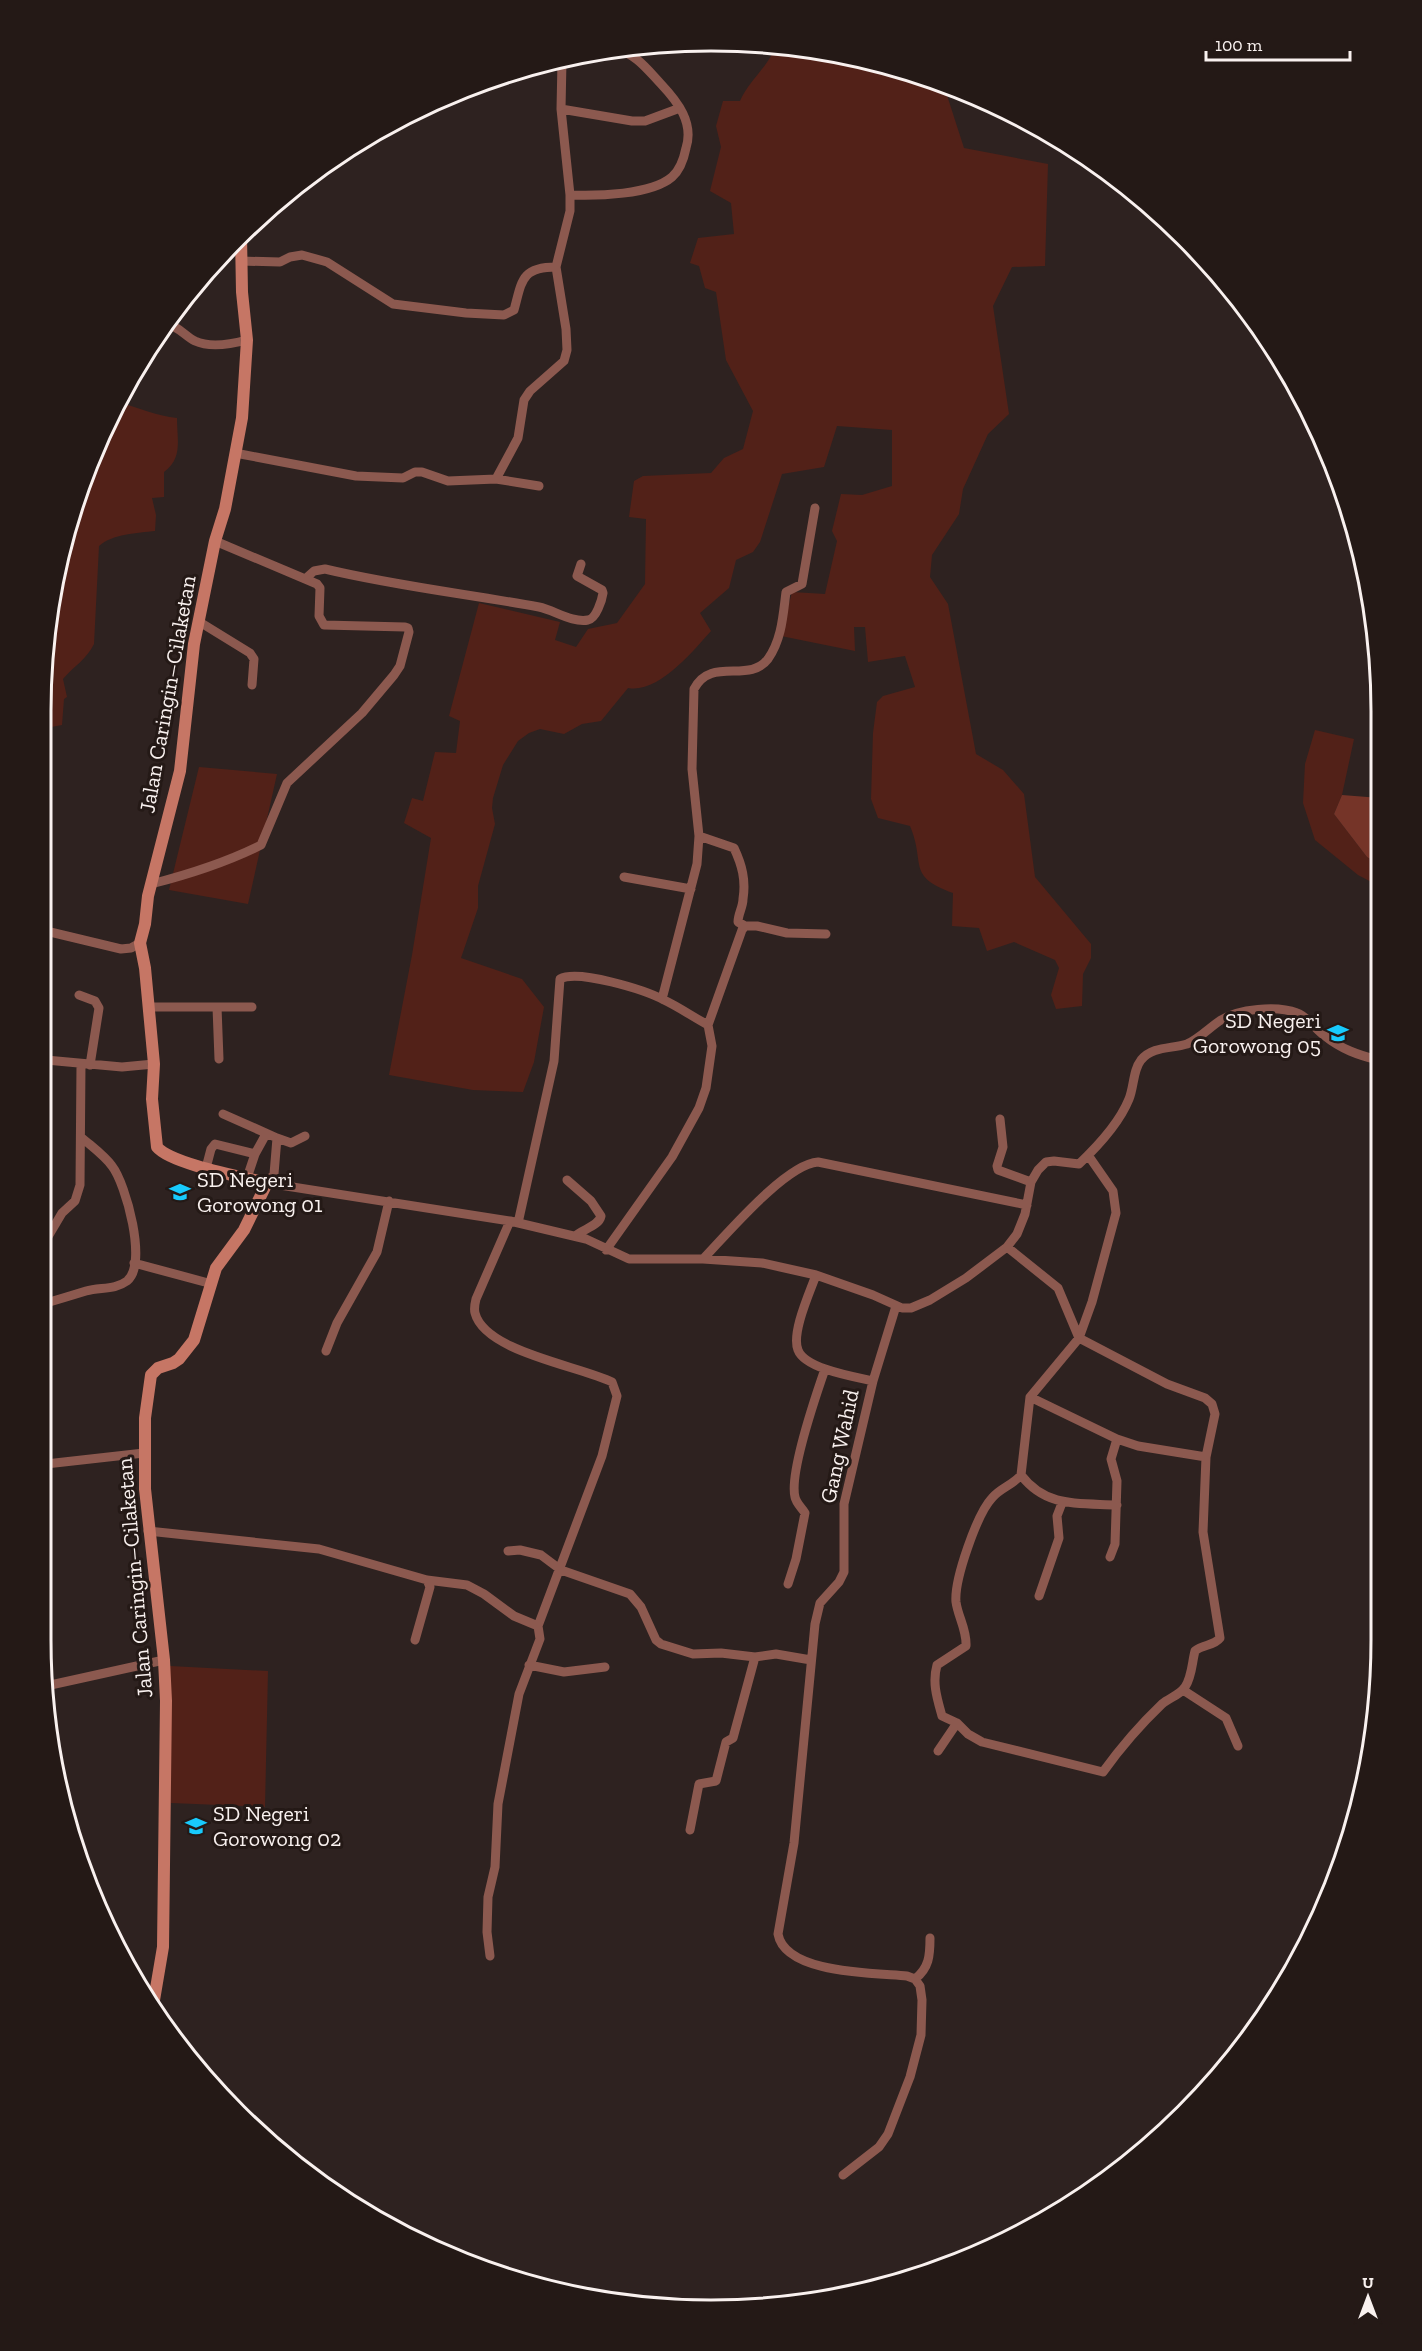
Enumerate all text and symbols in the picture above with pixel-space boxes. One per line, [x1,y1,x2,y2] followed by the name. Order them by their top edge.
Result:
[1206,24,1350,62] scale bar
[1215,34,1263,56] text: 100 m
[133,573,202,815] street label: Jalan Caringin–Cilaketan
[1193,1007,1321,1059] place label: SD Negeri Gorowong 05
[1326,1021,1350,1045] school or university icon: SD Negeri Gorowong 05
[197,1166,323,1218] place label: SD Negeri Gorowong 01
[168,1180,192,1204] school or university icon: SD Negeri Gorowong 01
[814,1387,865,1505] street label: Gang Wahid
[111,1456,158,1699] street label: Jalan Caringin–Cilaketan
[213,1800,341,1852] place label: SD Negeri Gorowong 02
[184,1814,208,1838] school or university icon: SD Negeri Gorowong 02
[1338,2267,1398,2327] north arrow
[1362,2273,1374,2292] text: U

